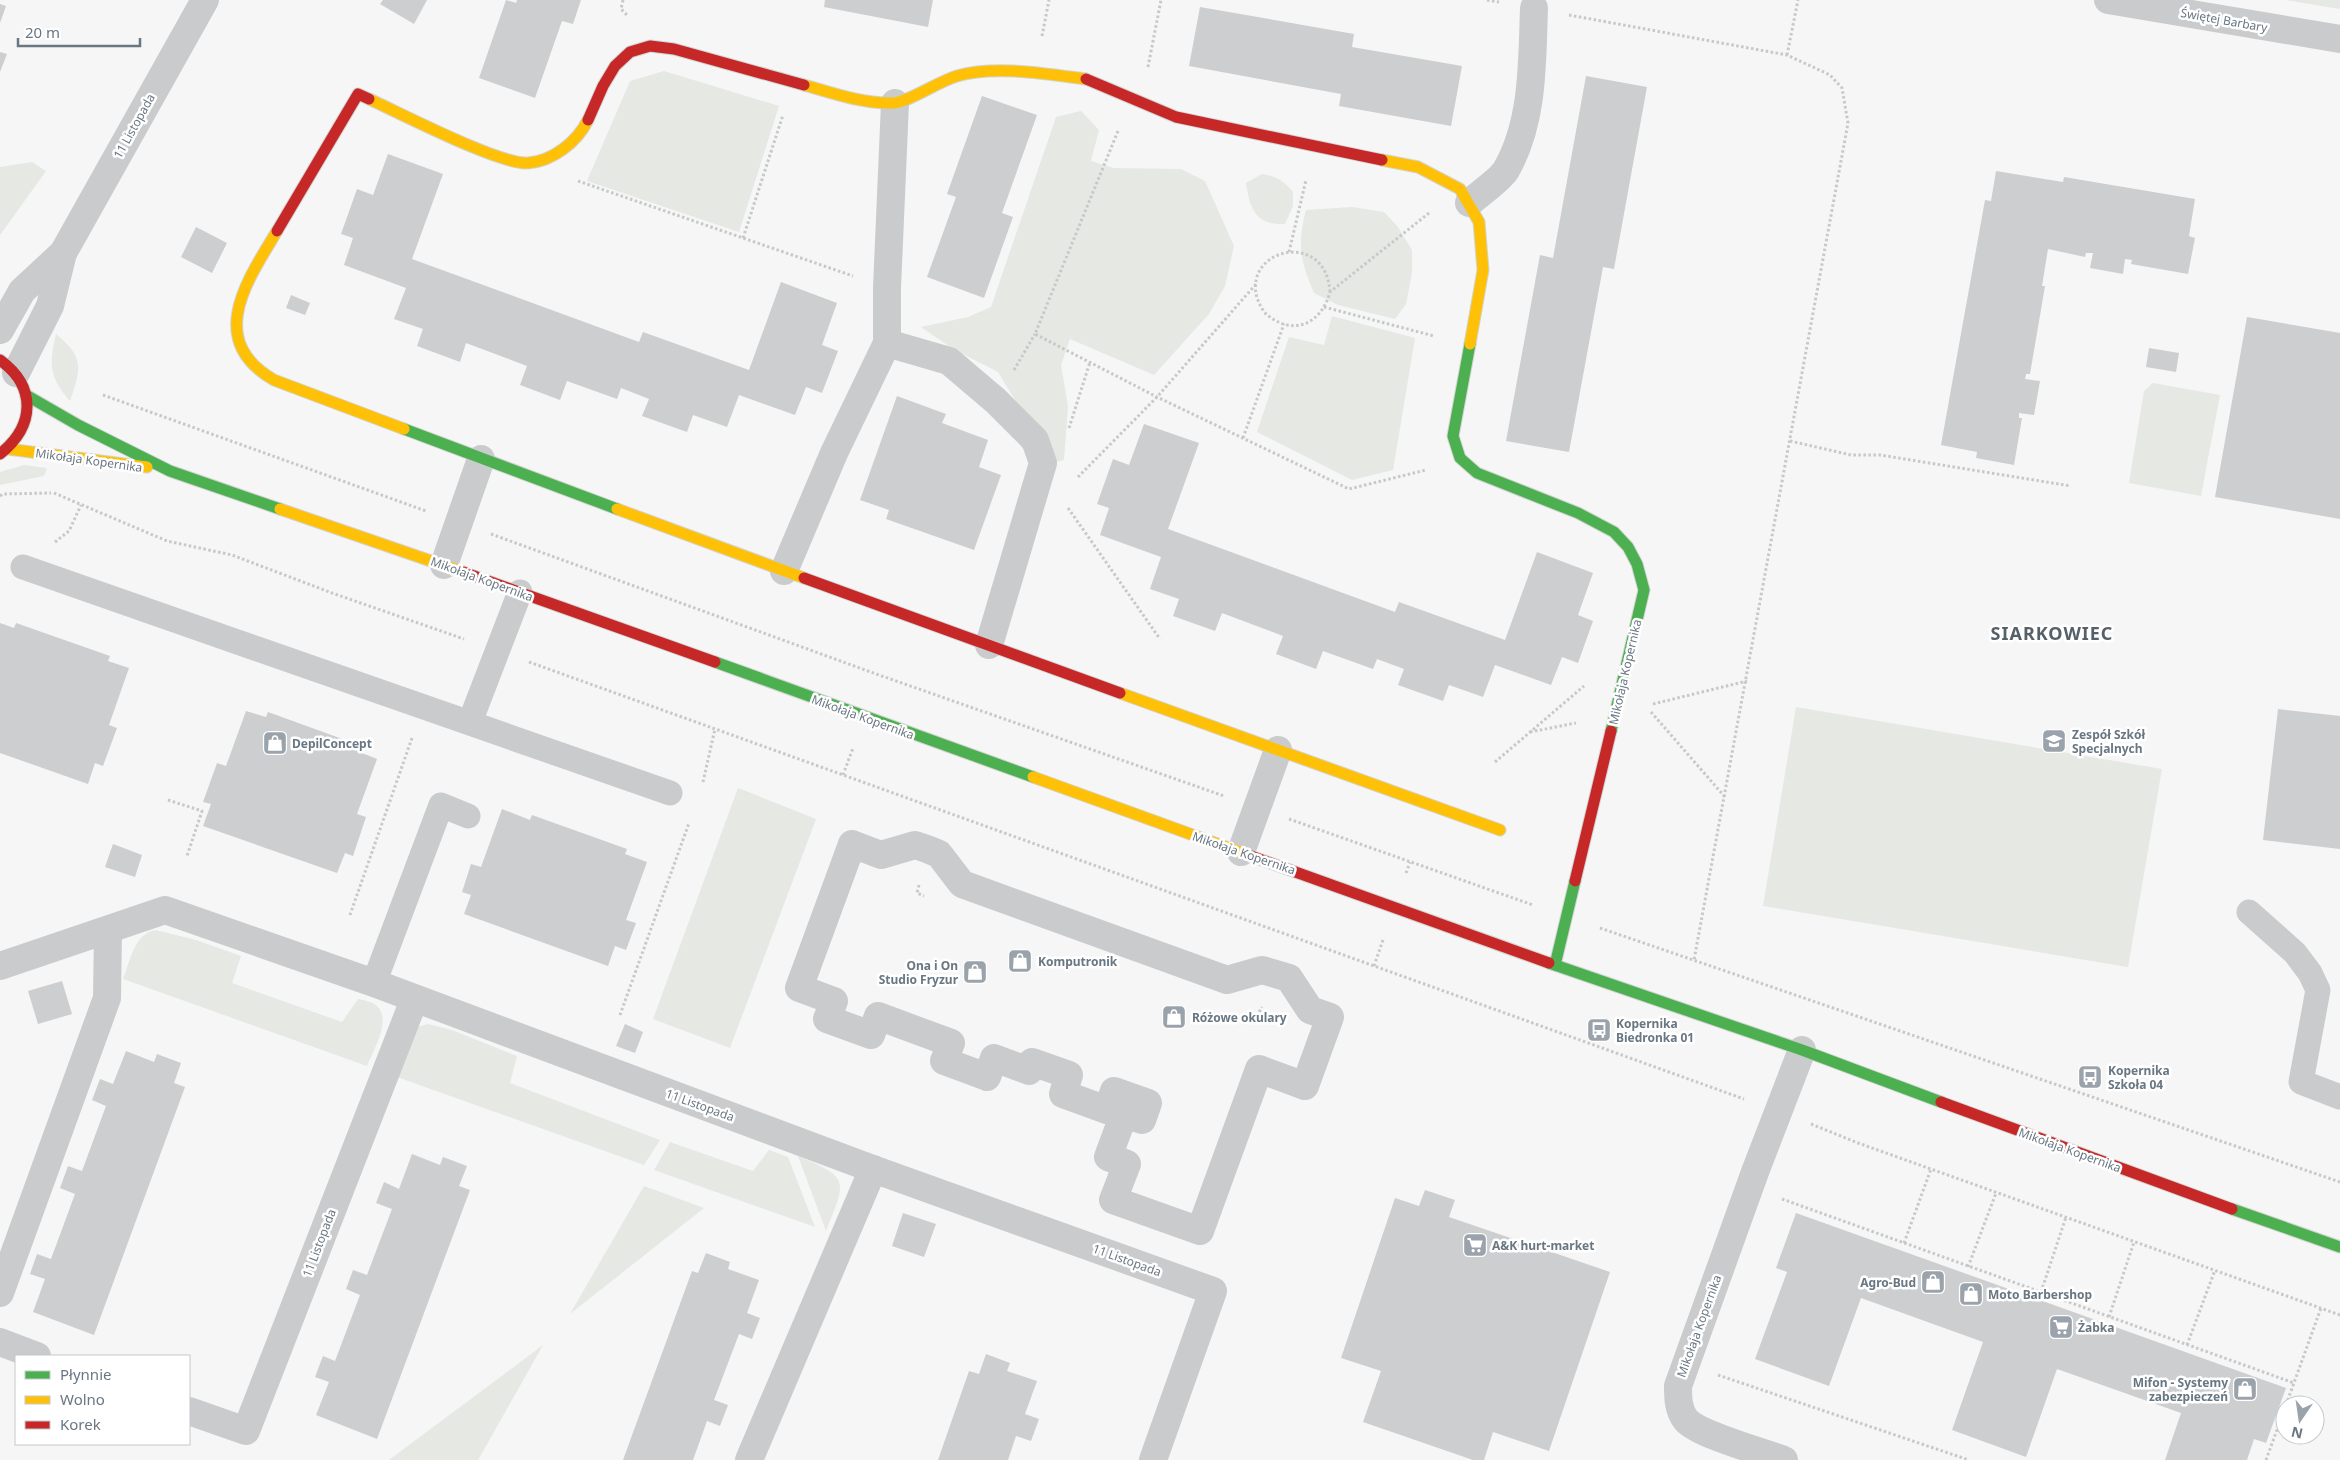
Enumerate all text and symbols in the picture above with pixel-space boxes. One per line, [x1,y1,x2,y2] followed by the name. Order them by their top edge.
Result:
[2179,4,2270,36] street label: Świętej Barbary
[18,15,140,47] scale bar
[25,22,60,42] text: 20 m
[109,90,159,162] street label: 11 Listopada
[34,444,144,476] street label: Mikołaja Kopernika
[428,553,536,605] street label: Mikołaja Kopernika
[1605,618,1645,726] street label: Mikołaja Kopernika
[1991,621,2113,645] district label: SIARKOWIEC
[809,691,917,743] street label: Mikołaja Kopernika
[2072,726,2145,757] place label: Zespół Szkół Specjalnych
[2041,728,2067,754] school or university icon: Zespół Szkół Specjalnych
[262,730,288,756] shop icon: DepilConcept
[292,735,372,752] place label: DepilConcept
[1190,827,1298,879] street label: Mikołaja Kopernika
[1007,948,1033,974] shop icon: Komputronik
[1038,953,1118,970] place label: Komputronik
[879,957,959,988] place label: Ona i On Studio Fryzur
[962,959,988,985] shop icon: Ona i On Studio Fryzur
[1161,1004,1187,1030] shop icon: Różowe okulary
[1192,1009,1287,1026] place label: Różowe okulary
[1616,1015,1694,1046] place label: Kopernika Biedronka 01
[1586,1017,1612,1043] bus stop icon: Kopernika Biedronka 01
[2108,1062,2170,1093] place label: Kopernika Szkoła 04
[2077,1064,2103,1090] bus stop icon: Kopernika Szkoła 04
[663,1085,737,1125] street label: 11 Listopada
[2016,1124,2124,1176] street label: Mikołaja Kopernika
[298,1206,340,1280] street label: 11 Listopada
[1462,1232,1488,1258] supermarket icon: A&K hurt-market
[1492,1237,1594,1254] place label: A&K hurt-market
[1090,1240,1164,1280] street label: 11 Listopada
[1920,1269,1946,1295] shop icon: Agro-Bud
[1673,1272,1725,1380] street label: Mikołaja Kopernika
[1860,1274,1916,1291] place label: Agro-Bud
[1958,1281,1984,1307] shop icon: Moto Barbershop
[1988,1286,2093,1303] place label: Moto Barbershop
[2048,1314,2074,1340] supermarket icon: Żabka
[2078,1319,2114,1336] place label: Żabka
[15,1355,190,1445] legend
[60,1364,111,1384] text: Płynnie
[2133,1374,2228,1405] place label: Mifon - Systemy zabezpieczeń
[2232,1376,2258,1402] shop icon: Mifon - Systemy zabezpieczeń
[60,1389,105,1409] text: Wolno
[2275,1395,2325,1445] north arrow
[60,1414,101,1434] text: Korek
[2289,1423,2305,1444] text: N

